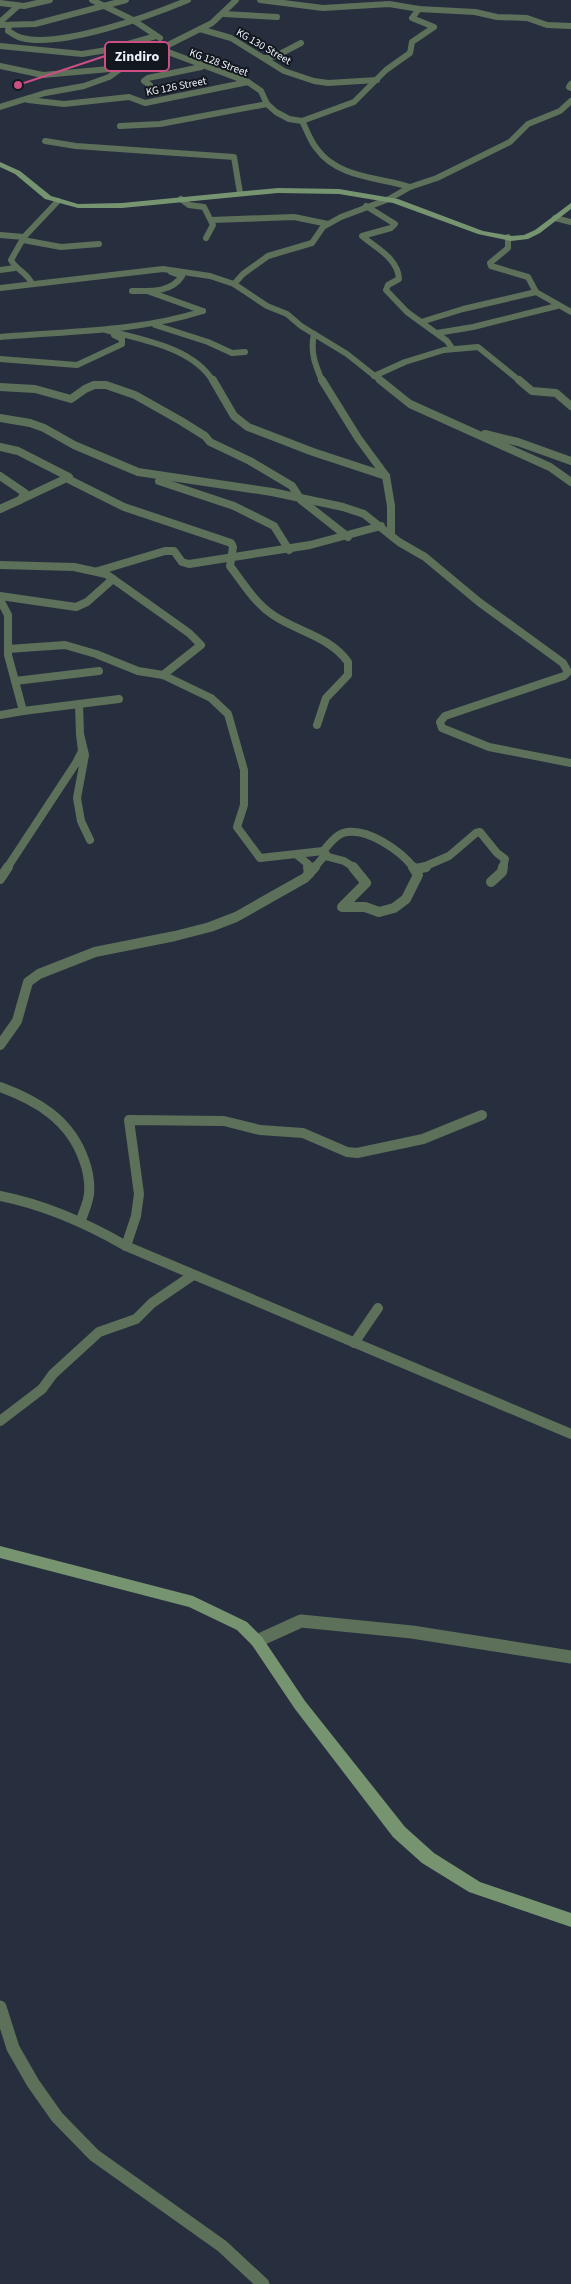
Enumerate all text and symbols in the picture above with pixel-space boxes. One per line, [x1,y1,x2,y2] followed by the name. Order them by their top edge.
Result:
[233,25,294,68] street label: KG 130 Street
[105,42,169,71] callout: Zindiro
[187,45,250,80] street label: KG 128 Street
[115,47,159,67] text: Zindiro
[145,73,208,100] street label: KG 126 Street

